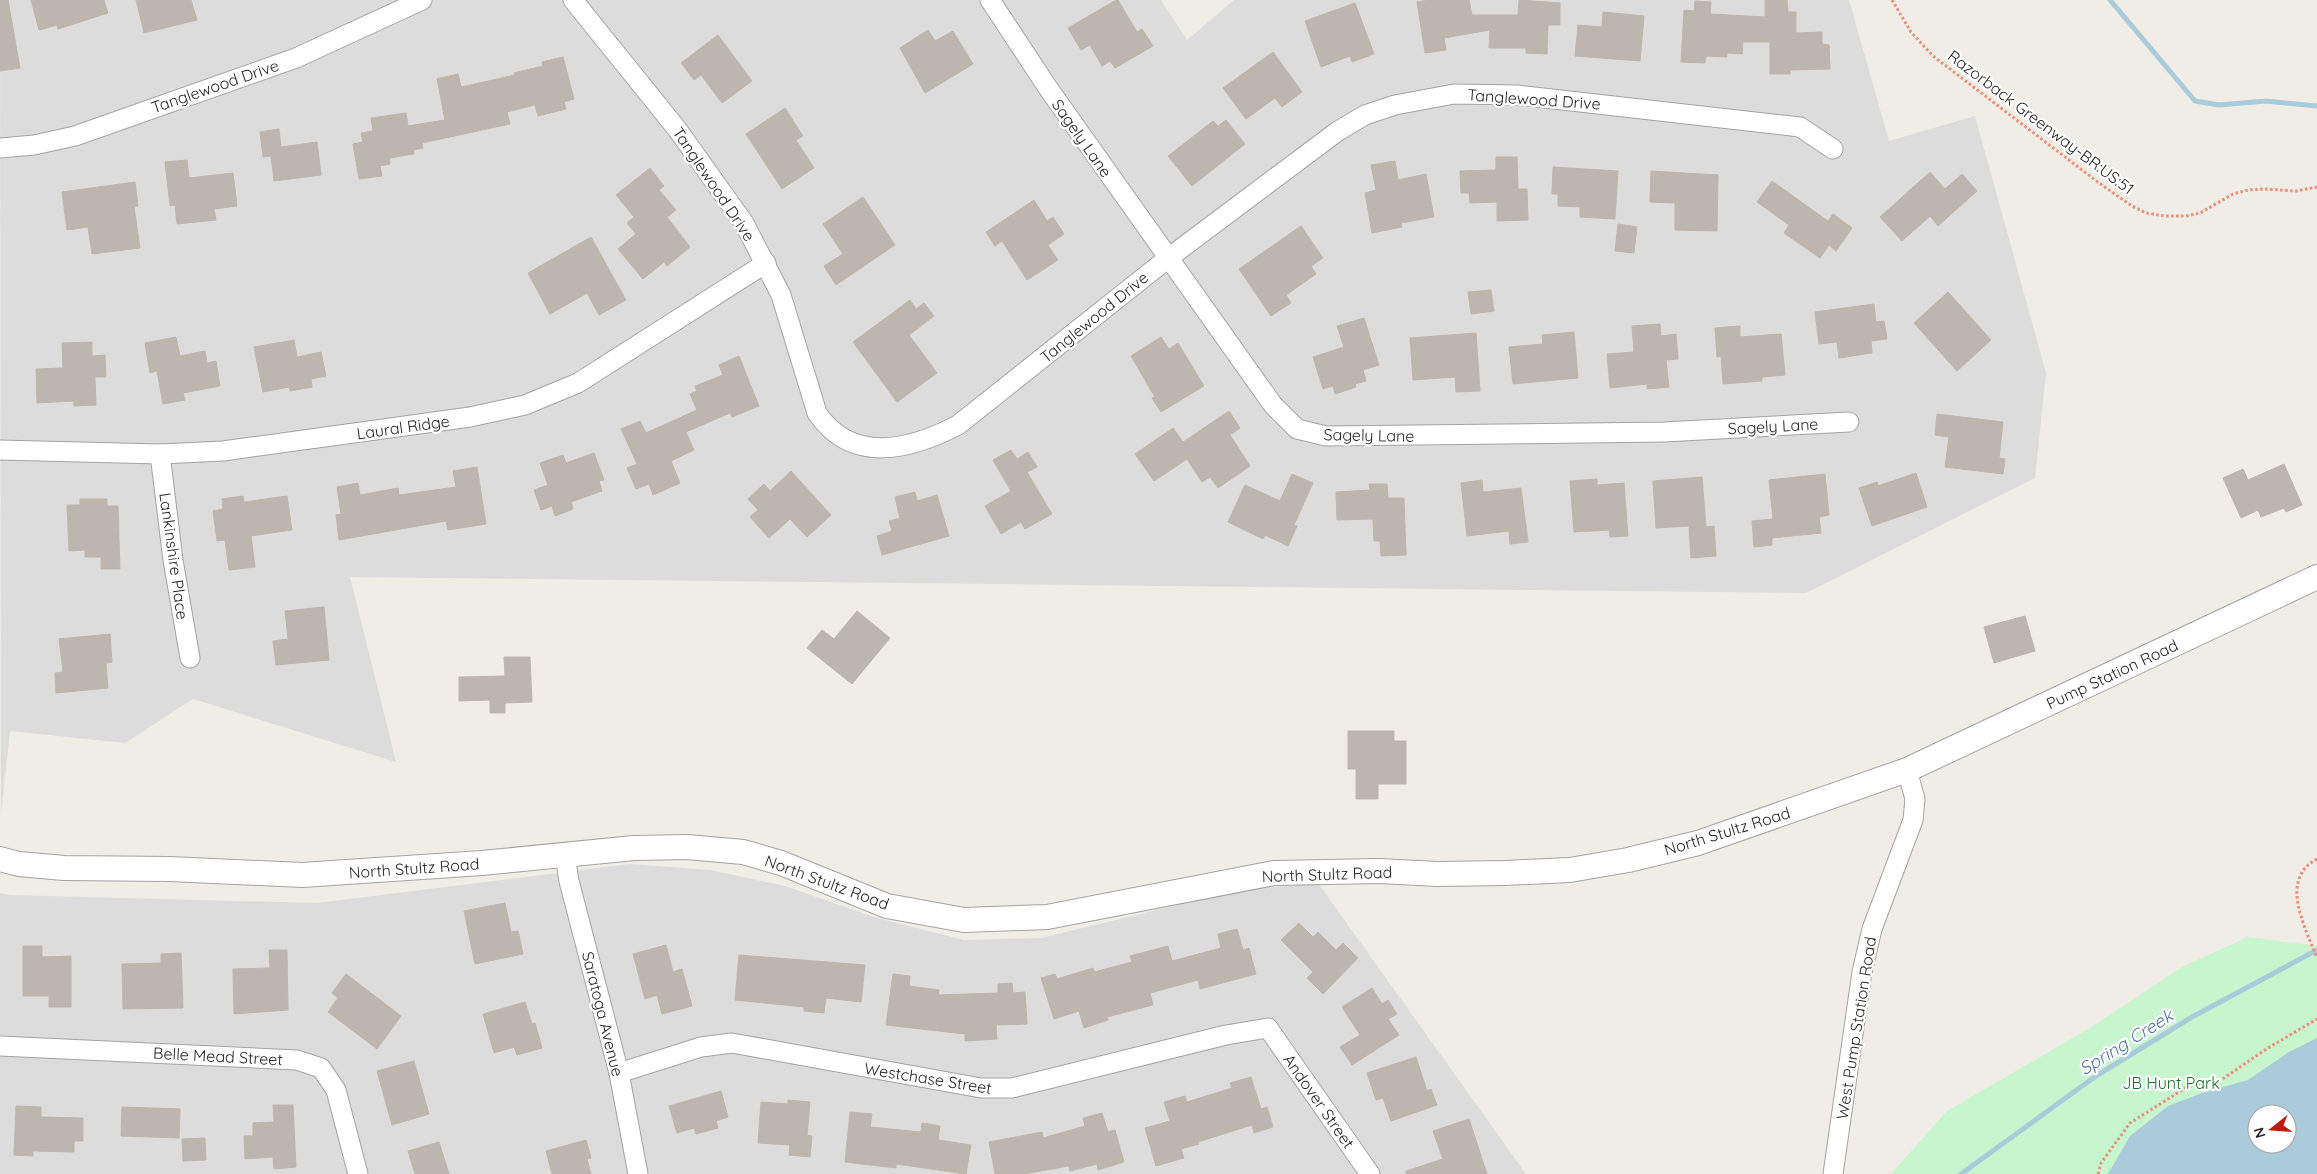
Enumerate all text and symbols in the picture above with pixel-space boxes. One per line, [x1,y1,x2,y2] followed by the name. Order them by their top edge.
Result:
[1944,45,2138,199] street label: Razorback Greenway-BR:US:51
[149,55,281,117] street label: Tanglewood Drive
[1467,84,1601,114] street label: Tanglewood Drive
[1048,95,1116,181] street label: Sagely Lane
[668,123,760,245] street label: Tanglewood Drive
[1036,267,1152,367] street label: Tanglewood Drive
[355,411,451,443] street label: Laural Ridge
[1727,414,1819,438] street label: Sagely Lane
[1323,424,1415,446] street label: Sagely Lane
[155,491,193,621] street label: Lankinshire Place
[2043,635,2181,713] street label: Pump Station Road
[1662,802,1792,860] street label: North Stultz Road
[762,850,892,914] street label: North Stultz Road
[348,853,480,883] street label: North Stultz Road
[1261,862,1393,886] street label: North Stultz Road
[1832,935,1880,1121] street label: West Pump Station Road
[578,949,628,1079] street label: Saratoga Avenue
[2075,1003,2178,1080] water label: Spring Creek
[153,1043,283,1069] street label: Belle Mead Street
[1279,1050,1359,1152] street label: Andover Street
[863,1058,993,1098] street label: Westchase Street
[2122,1073,2220,1093] park label: JB Hunt Park
[2247,1104,2297,1154] north arrow
[2249,1125,2270,1140] text: N

